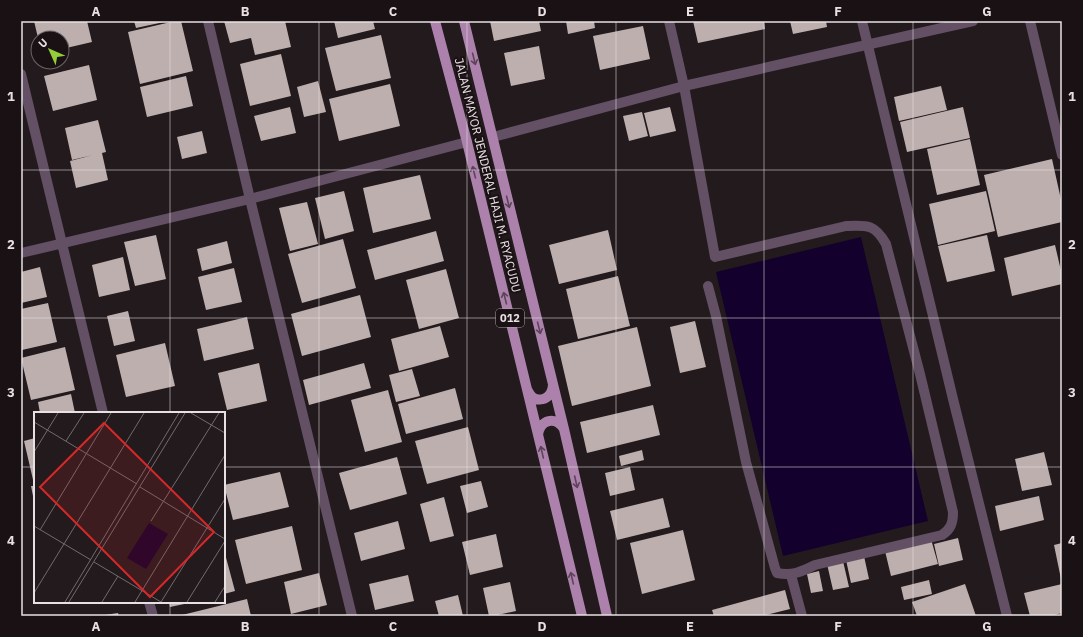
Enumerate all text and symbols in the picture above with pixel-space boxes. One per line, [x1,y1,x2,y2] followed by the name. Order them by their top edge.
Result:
[92,3,101,20] text: A
[241,3,250,20] text: B
[389,3,398,20] text: C
[537,3,547,20] text: D
[686,3,694,20] text: E
[834,3,842,20] text: F
[982,3,992,20] text: G
[30,30,70,70] north arrow
[35,35,51,51] text: U
[470,52,478,65] one-way arrow
[452,56,524,294] street label: JALAN MAYOR JENDERAL HAJI M. RYACUDU
[7,88,15,105] text: 1
[1068,88,1076,105] text: 1
[470,166,478,179] one-way arrow
[505,195,513,208] one-way arrow
[7,236,15,253] text: 2
[1068,236,1076,253] text: 2
[501,292,508,305] one-way arrow
[496,309,524,327] road number: 012
[536,322,544,335] one-way arrow
[7,384,15,401] text: 3
[1068,384,1076,401] text: 3
[34,412,225,603] inset map
[538,445,546,458] one-way arrow
[573,475,581,488] one-way arrow
[7,532,15,549] text: 4
[1068,532,1076,549] text: 4
[568,572,576,585] one-way arrow
[92,618,101,635] text: A
[241,618,250,635] text: B
[389,618,398,635] text: C
[537,618,547,635] text: D
[686,618,694,635] text: E
[834,618,842,635] text: F
[982,618,992,635] text: G

